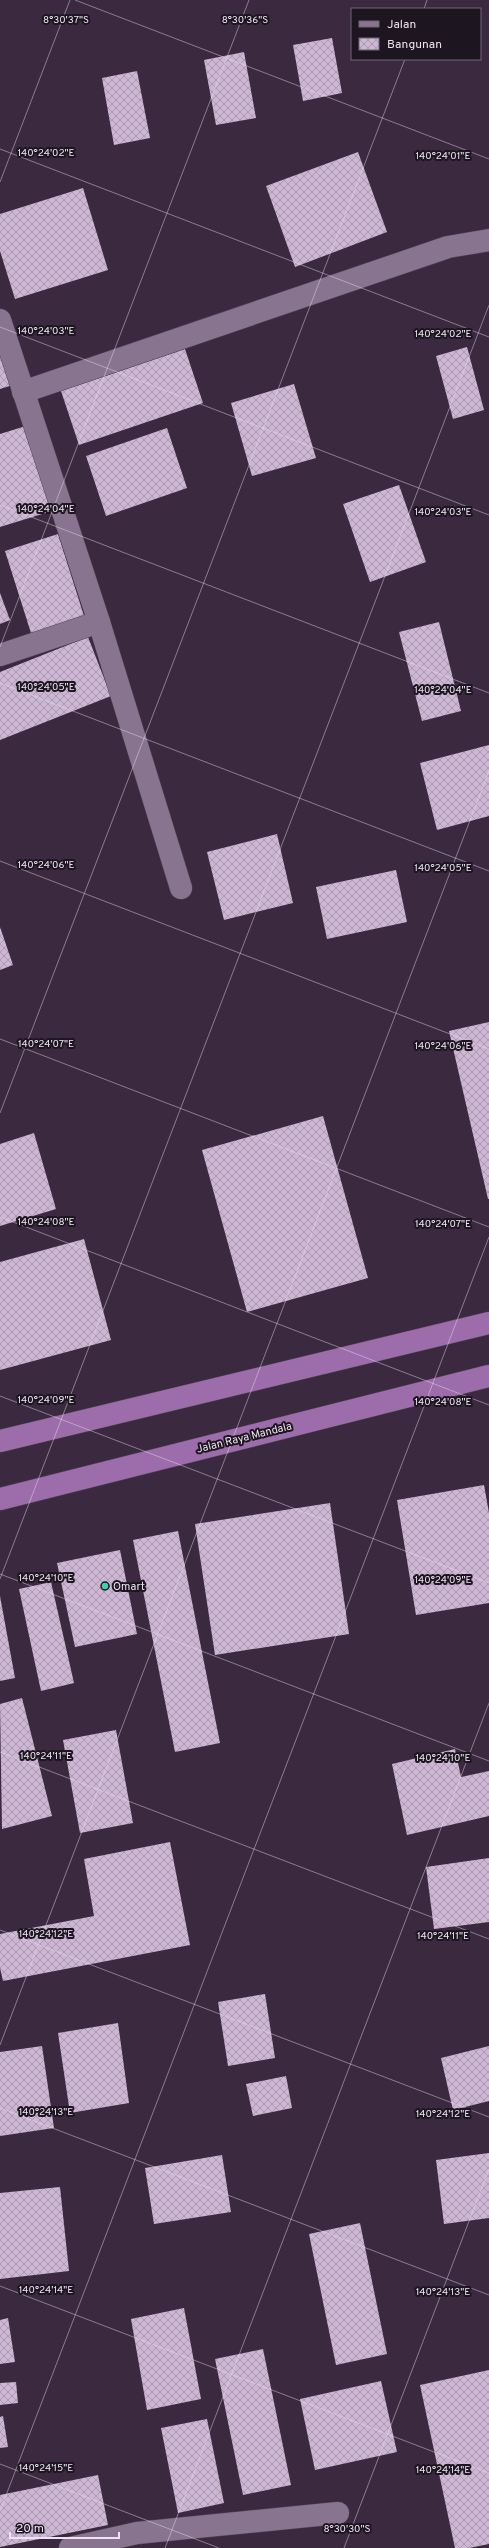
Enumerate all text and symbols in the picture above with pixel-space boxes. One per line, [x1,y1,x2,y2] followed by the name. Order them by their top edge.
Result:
[351,8,481,60] legend
[43,14,89,27] text: 8°30'37"S
[222,14,268,27] text: 8°30'36"S
[387,17,416,33] text: Jalan
[387,37,442,53] text: Bangunan
[17,147,75,160] text: 140°24'02"E
[416,150,470,163] text: 140°24'01"E
[17,325,75,338] text: 140°24'03"E
[414,328,472,341] text: 140°24'02"E
[17,503,75,516] text: 140°24'04"E
[414,506,472,519] text: 140°24'03"E
[17,681,75,694] text: 140°24'05"E
[414,684,472,697] text: 140°24'04"E
[17,859,75,872] text: 140°24'06"E
[414,862,472,875] text: 140°24'05"E
[18,1038,74,1051] text: 140°24'07"E
[414,1040,472,1053] text: 140°24'06"E
[17,1216,75,1229] text: 140°24'08"E
[415,1218,471,1231] text: 140°24'07"E
[17,1394,75,1407] text: 140°24'09"E
[414,1396,472,1409] text: 140°24'08"E
[195,1419,294,1457] street label: Jalan Raya Mandala
[19,1572,73,1585] text: 140°24'10"E
[414,1574,472,1587] text: 140°24'09"E
[113,1580,145,1594] place label: Omart
[100,1581,110,1591] marker: Omart
[20,1750,72,1763] text: 140°24'11"E
[416,1752,470,1765] text: 140°24'10"E
[19,1928,73,1941] text: 140°24'12"E
[417,1930,469,1943] text: 140°24'11"E
[19,2106,73,2119] text: 140°24'13"E
[416,2108,470,2121] text: 140°24'12"E
[19,2284,73,2297] text: 140°24'14"E
[416,2286,470,2299] text: 140°24'13"E
[19,2462,73,2475] text: 140°24'15"E
[416,2464,470,2477] text: 140°24'14"E
[10,2514,119,2540] scale bar
[16,2521,44,2537] text: 20 m
[323,2523,371,2536] text: 8°30'30"S

